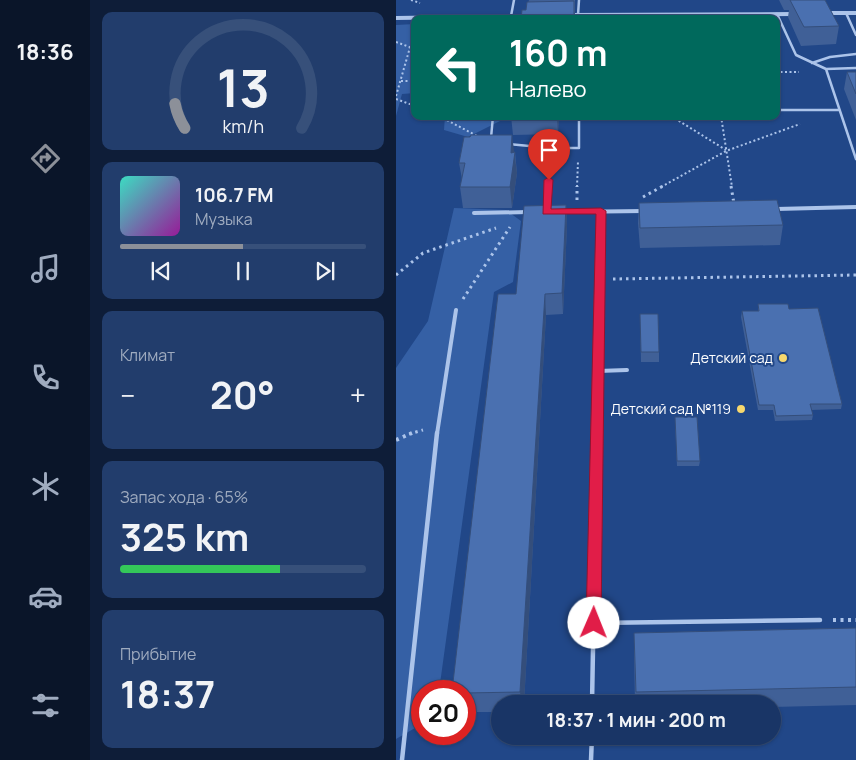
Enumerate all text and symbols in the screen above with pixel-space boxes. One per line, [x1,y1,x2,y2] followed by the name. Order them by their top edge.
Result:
[509,29,608,77] text: 160 m
[426,35,491,100] icon: left
[16,37,74,67] text: 18:36
[216,52,270,123] text: 13
[509,74,587,104] text: Налево
[222,114,264,138] text: km/h
[528,129,570,180] pin
[535,136,563,164] icon: arrive
[28,141,63,176] icon: directions
[195,182,274,208] text: 106.7 FM
[195,208,253,230] text: Музыка
[28,251,63,286] icon: music
[147,257,175,285] icon: previous
[229,257,257,285] icon: pause
[311,257,339,285] icon: next
[120,344,175,366] text: Климат
[690,348,773,367] place label: Детский сад
[777,352,789,364] marker: Детский сад
[28,360,63,395] icon: phone
[210,368,275,420] text: 20°
[120,376,135,414] text: −
[350,376,366,414] text: +
[610,399,731,418] place label: Детский сад №119
[735,403,747,415] marker: Детский сад №119
[28,469,63,504] icon: climate
[120,486,248,508] text: Запас хода · 65%
[120,510,249,562] text: 325 km
[28,579,63,614] icon: car
[567,596,619,648] position arrow
[120,643,196,665] text: Прибытие
[120,667,215,719] text: 18:37
[411,680,476,745] speed limit sign: 20
[28,688,63,723] icon: filters
[546,707,726,733] text: 18:37 · 1 мин · 200 m

